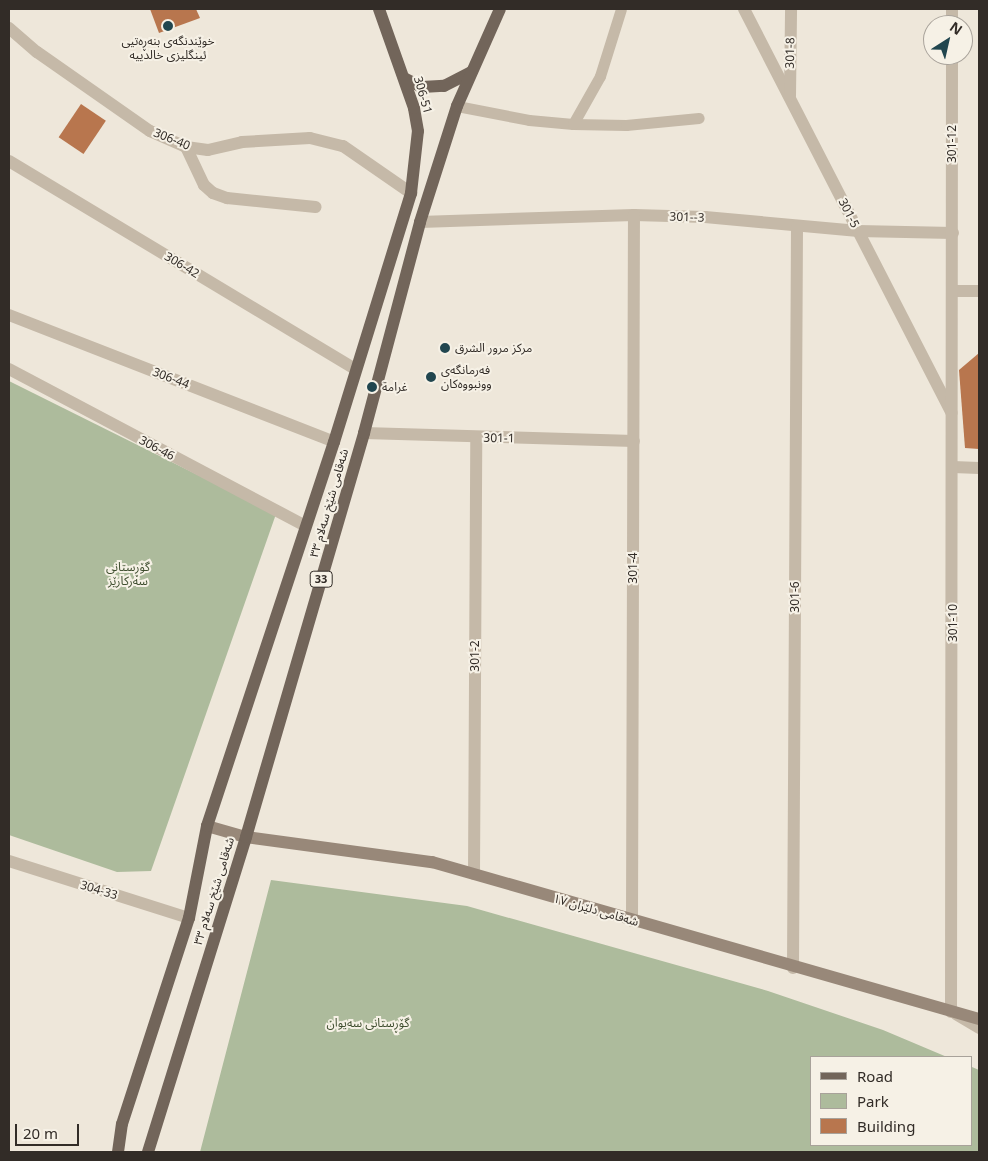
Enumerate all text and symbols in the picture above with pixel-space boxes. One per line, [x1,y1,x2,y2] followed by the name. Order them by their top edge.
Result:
[923,15,973,65] north arrow
[946,17,966,39] text: N
[162,20,174,32] marker: خوێندنگەی بنەڕەتیی ئینگلیزی خالدییە
[121,34,215,62] place label: خوێندنگەی بنەڕەتیی ئینگلیزی خالدییە
[783,37,797,69] street label: 301-8
[411,75,435,115] street label: 306-51
[152,125,192,153] street label: 306-40
[945,125,959,163] street label: 301-12
[835,196,863,230] street label: 301-5
[669,209,705,225] street label: 301--3
[162,249,202,281] street label: 306-42
[455,341,532,355] place label: مرکز مرور الشرق
[439,342,451,354] marker: مرکز مرور الشرق
[441,363,492,391] place label: فەرمانگەی وونبووەکان
[151,364,191,392] street label: 306-44
[425,371,437,383] marker: فەرمانگەی وونبووەکان
[382,380,407,394] place label: غرامة
[366,381,378,393] marker: غرامة
[483,431,515,445] street label: 301-1
[137,433,177,463] street label: 306-46
[307,447,351,559] street label: شەقامی شێخ سەلام ٣٣
[626,552,640,584] street label: 301-4
[106,560,150,588] park label: گۆڕستانی سەرکارێز
[308,570,334,588] road number: 33
[788,581,802,613] street label: 301-6
[946,604,960,642] street label: 301-10
[468,640,482,672] street label: 301-2
[191,835,237,947] street label: شەقامی شێخ سەلام ٣٣
[79,878,119,902] street label: 304-33
[552,891,640,929] street label: شەقامی دلێران ١٧
[327,1016,409,1030] park label: گۆڕستانی سەیوان
[810,1056,973,1146] legend
[857,1066,893,1086] text: Road
[857,1091,889,1111] text: Park
[18,1114,81,1146] scale bar
[857,1116,915,1136] text: Building
[23,1123,58,1143] text: 20 m

